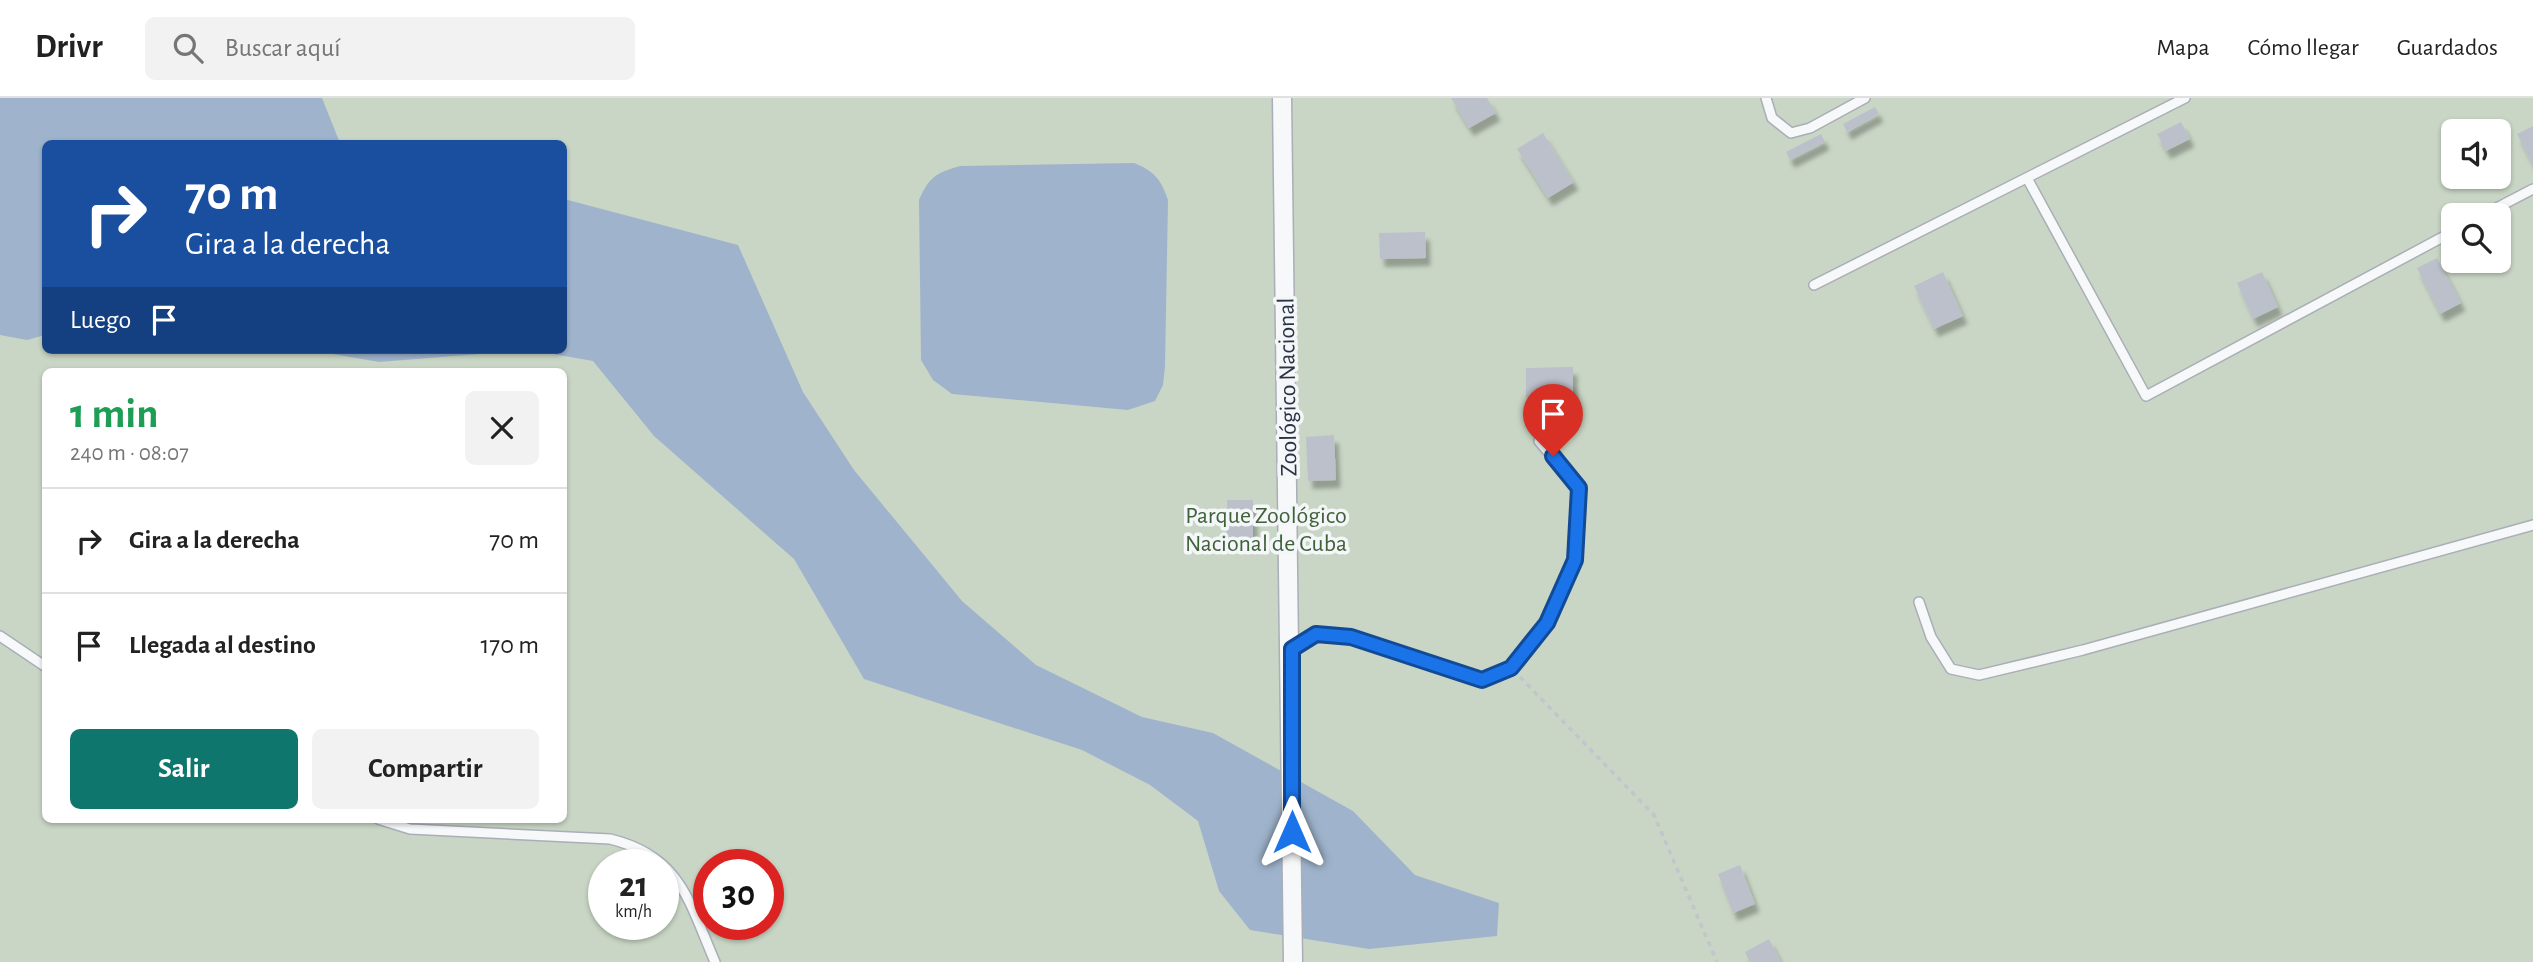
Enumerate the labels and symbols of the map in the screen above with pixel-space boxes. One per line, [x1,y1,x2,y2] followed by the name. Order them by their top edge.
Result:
[1274,297,1302,477] street label: Zoológico Nacional
[1523,384,1583,456] pin
[1185,504,1347,556] park label: Parque Zoológico Nacional de Cuba
[1255,795,1329,869] position arrow
[693,849,784,940] speed limit sign: 30

